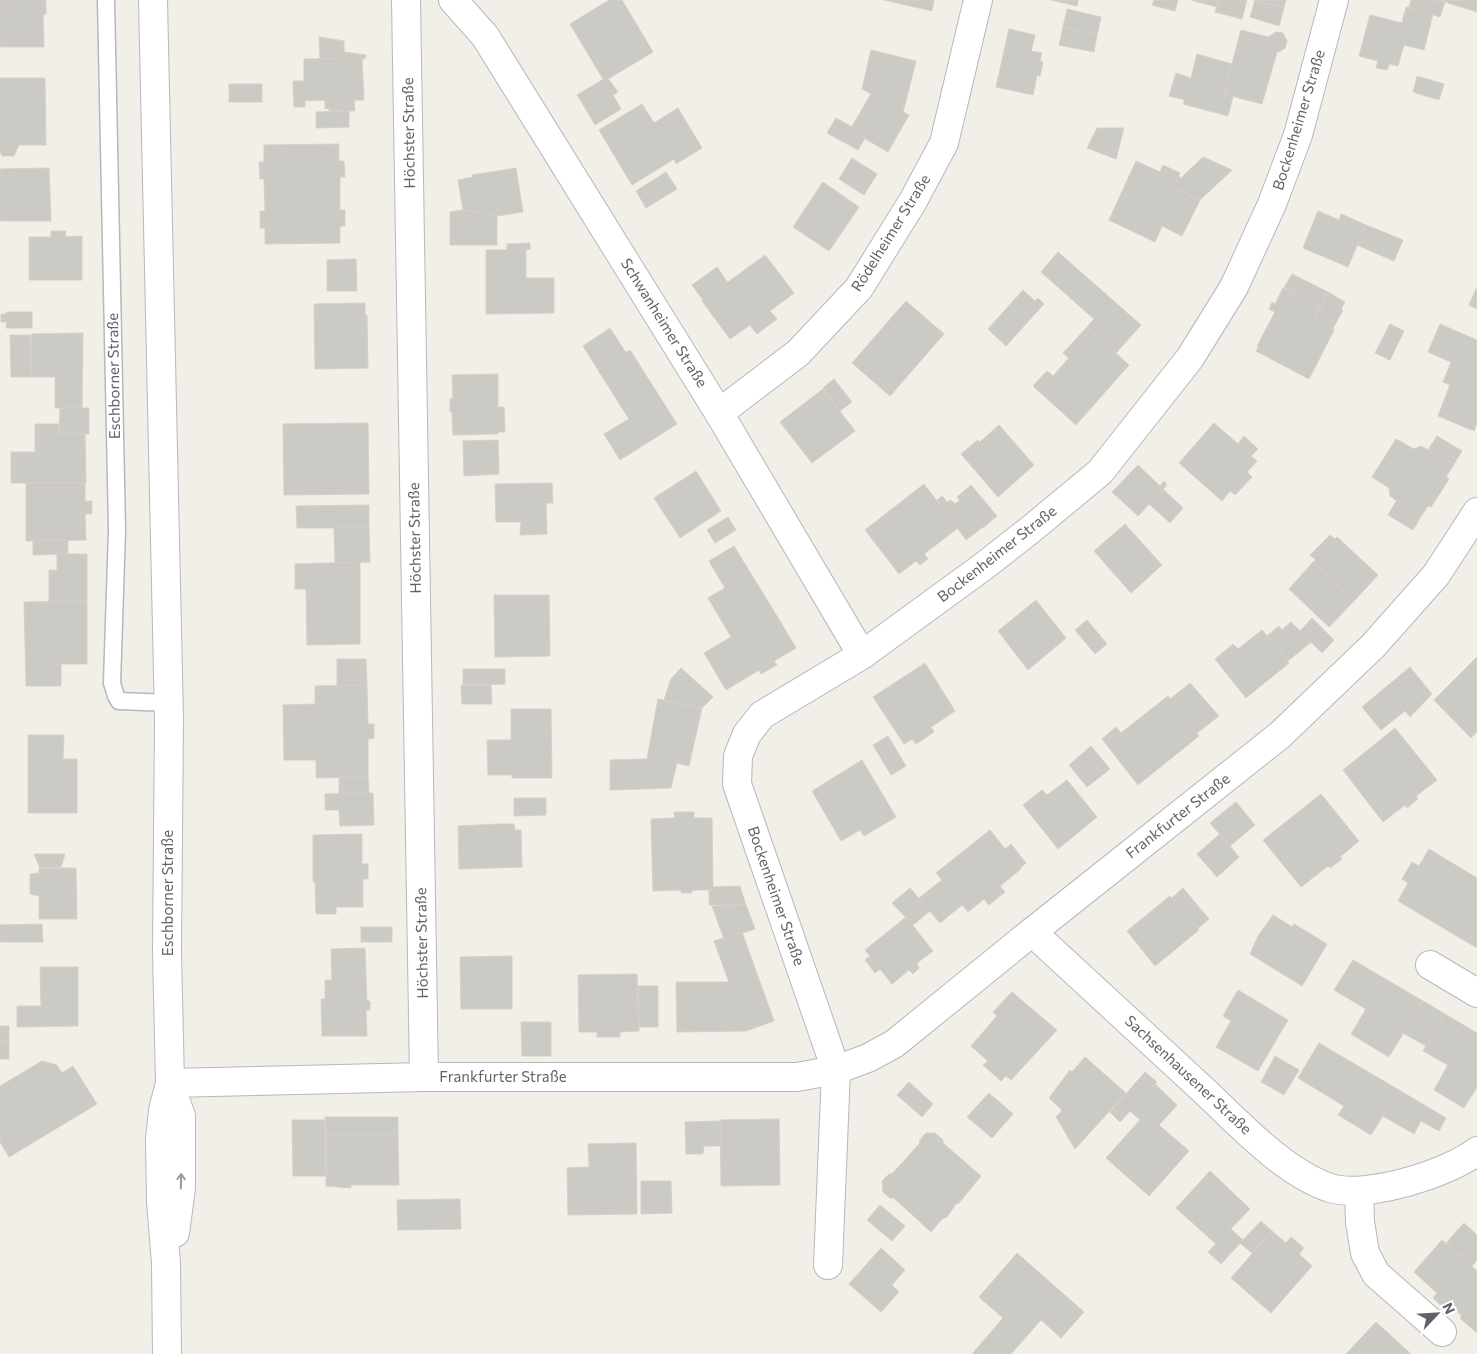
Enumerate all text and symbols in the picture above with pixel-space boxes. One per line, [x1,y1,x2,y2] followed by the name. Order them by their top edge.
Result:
[1268,47,1328,192] street label: Bockenheimer Straße
[398,77,418,189] street label: Höchster Straße
[847,171,933,294] street label: Rödelheimer Straße
[618,255,712,390] street label: Schwanheimer Straße
[103,313,123,439] street label: Eschborner Straße
[404,482,424,594] street label: Höchster Straße
[933,501,1060,605] street label: Bockenheimer Straße
[1122,769,1233,862] street label: Frankfurter Straße
[745,824,809,968] street label: Bockenheimer Straße
[158,830,176,956] street label: Eschborner Straße
[411,887,431,999] street label: Höchster Straße
[1122,1011,1256,1138] street label: Sachsenhausener Straße
[439,1067,567,1085] street label: Frankfurter Straße
[176,1173,186,1190] one-way arrow
[1412,1289,1462,1339] north arrow
[1439,1300,1459,1317] text: N

